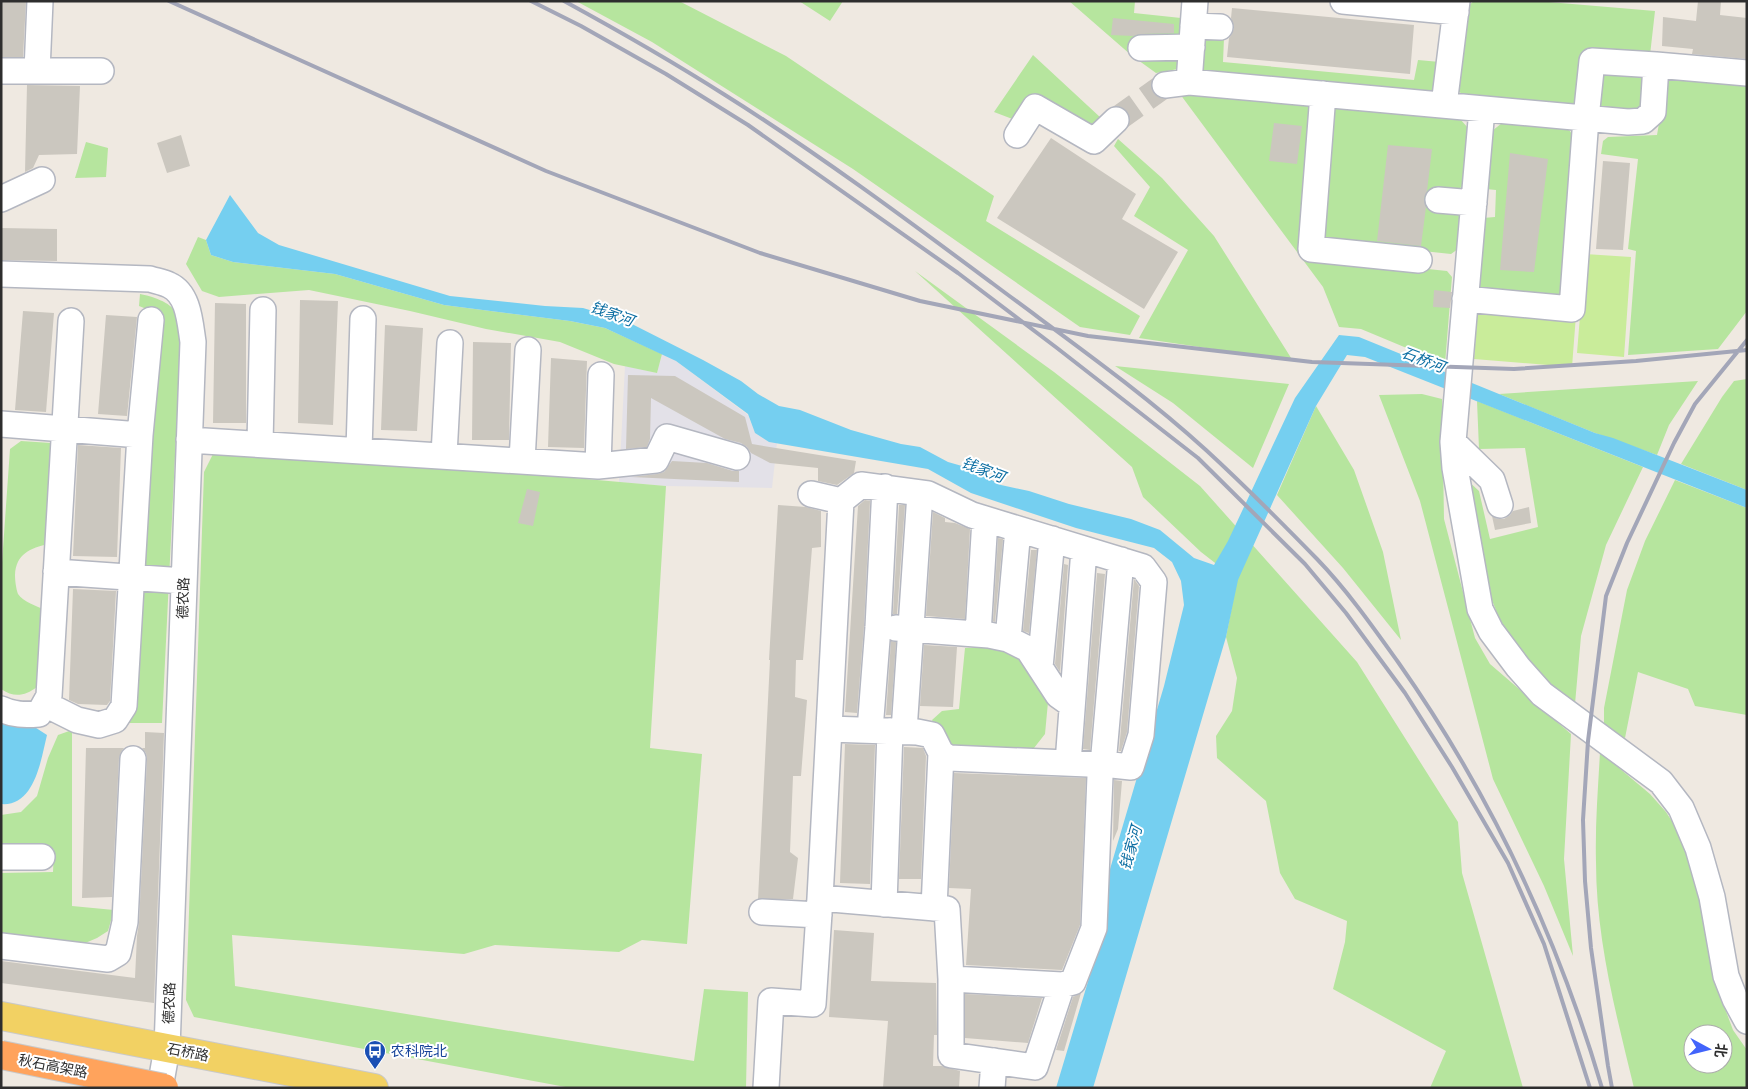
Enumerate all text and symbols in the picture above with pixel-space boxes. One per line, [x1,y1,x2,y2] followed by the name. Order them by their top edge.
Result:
[588,297,639,331] water label: 钱家河
[1399,343,1450,378] water label: 石桥河
[959,453,1010,488] water label: 钱家河
[173,577,193,619] street label: 德农路
[1115,821,1147,872] water label: 钱家河
[159,982,179,1024] street label: 德农路
[1683,1024,1733,1074] north arrow
[166,1039,210,1065] street label: 石桥路
[363,1039,387,1070] bus stop icon: 农科院北
[391,1042,447,1060] place label: 农科院北
[1711,1043,1731,1059] text: 北
[17,1050,89,1082] street label: 秋石高架路

